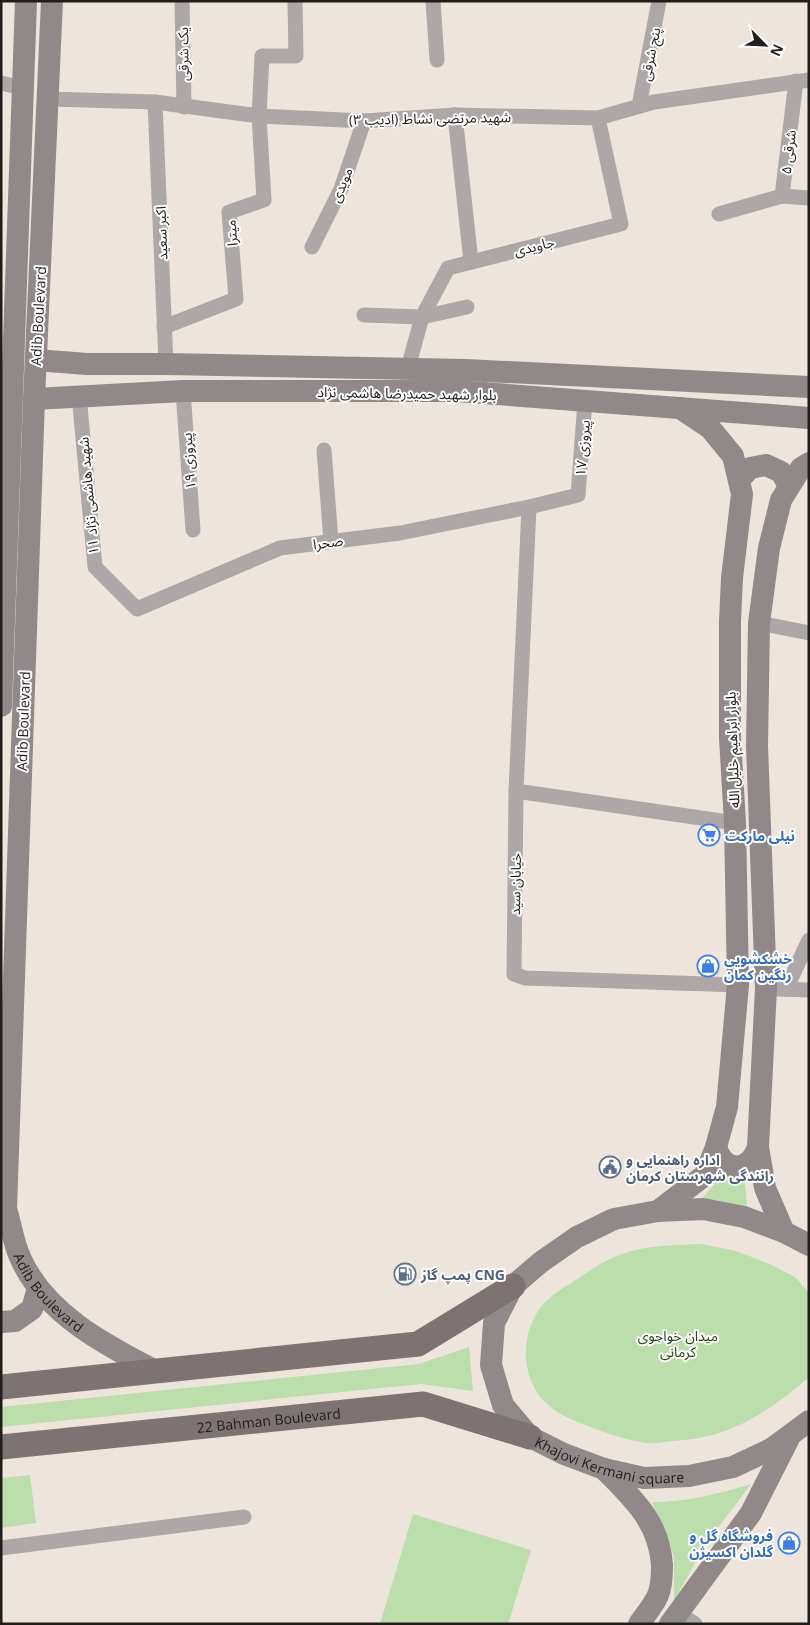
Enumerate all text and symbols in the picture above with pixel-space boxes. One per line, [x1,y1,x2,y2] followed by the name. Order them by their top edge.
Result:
[740,20,790,70] north arrow
[635,25,666,83] street label: پنج شرقی
[173,27,193,81] street label: یک شرقی
[766,41,788,60] text: N
[349,107,511,129] street label: شهید مرتضی نشاط (ادیب ۳)
[776,129,800,175] street label: ۵ شرقی
[325,165,357,205] street label: مویدی
[151,206,171,260] street label: اکبر سعید
[221,219,241,247] street label: میترا
[512,232,556,260] street label: جاویدی
[26,266,50,366] street label: Adib Boulevard
[317,382,497,404] street label: بلوار شهید حمیدرضا هاشمی نژاد
[570,419,595,477] street label: پیروزی ۱۷
[177,432,201,490] street label: پیروزی ۱۹
[73,436,103,556] street label: شهید هاشمی نژاد ۱۱
[312,530,345,554] street label: صحرا
[12,671,34,771] street label: Adib Boulevard
[720,691,746,809] street label: بلوار ابراهیم خلیل الله
[697,823,721,847] supermarket icon: نیلی مارکت
[725,826,795,845] place label: نیلی مارکت
[505,853,525,915] street label: خیابان سید
[724,949,792,984] place label: خشکشویی رنگین کمان
[696,954,720,978] shop icon: خشکشویی رنگین کمان
[626,1150,774,1185] place label: اداره راهنمایی و رانندگی شهرستان کرمان
[598,1155,622,1179] public building icon: اداره راهنمایی و رانندگی شهرستان کرمان
[10,1250,88,1336] street label: Adib Boulevard
[393,1262,417,1286] fuel station icon: پمپ گاز CNG
[420,1265,505,1285] place label: پمپ گاز CNG
[638,1326,718,1361] park label: میدان خواجوی کرمانی
[196,1403,342,1437] street label: 22 Bahman Boulevard
[532,1432,685,1488] street label: Khajovi Kermani square
[689,1526,774,1561] place label: فروشگاه گل و گلدان اکسیژن
[777,1531,801,1555] shop icon: فروشگاه گل و گلدان اکسیژن

